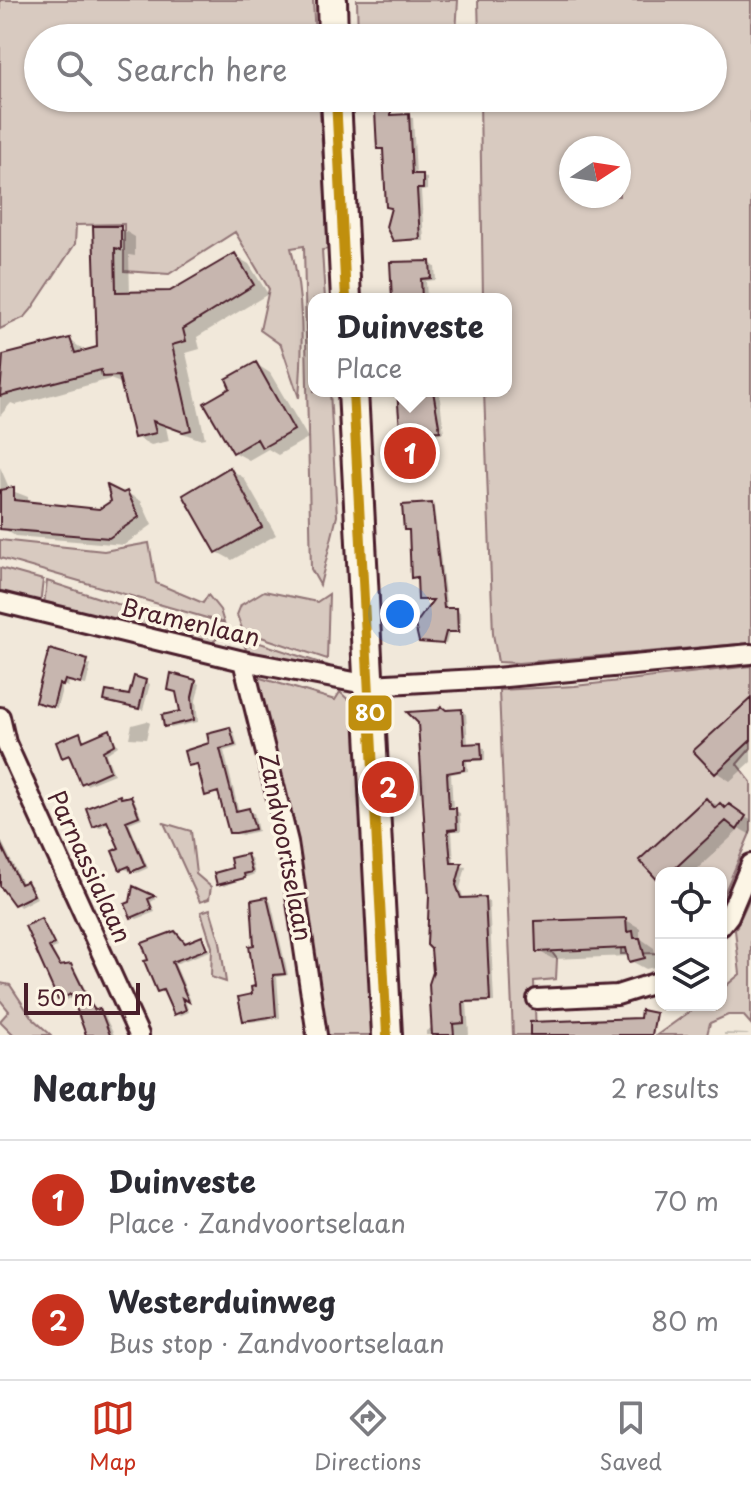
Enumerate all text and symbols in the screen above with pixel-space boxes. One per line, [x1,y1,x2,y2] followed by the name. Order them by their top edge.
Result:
[24,24,727,112] search box
[52,46,96,90] icon: search
[116,46,288,91] text: Search here
[559,136,631,208] north arrow
[308,293,512,397] popup
[336,303,484,348] text: Duinveste
[336,348,402,387] text: Place
[384,423,436,483] pin: 1
[117,588,264,655] street label: Bramenlaan
[380,594,420,634] your location
[347,694,393,732] line badge: 80
[355,695,385,728] text: 80
[251,749,323,944] street label: Zandvoortselaan
[362,757,414,817] pin: 2
[40,784,142,948] street label: Parnassialaan
[655,867,727,1011] map controls
[655,867,727,939] button: locate
[655,939,727,1011] button: layers
[24,979,140,1015] scale bar
[36,980,93,1013] text: 50 m
[32,1061,157,1113] text: Nearby
[611,1068,719,1107] text: 2 results
[108,1158,256,1203] text: Duinveste
[52,1181,64,1220] text: 1
[654,1181,719,1220] text: 70 m
[108,1203,406,1242] text: Place · Zandvoortselaan
[108,1278,336,1323] text: Westerduinweg
[49,1301,67,1340] text: 2
[651,1301,719,1340] text: 80 m
[108,1323,445,1362] text: Bus stop · Zandvoortselaan
[89,1396,136,1477] tab: Map
[314,1396,421,1477] tab: Directions
[599,1396,662,1477] tab: Saved

